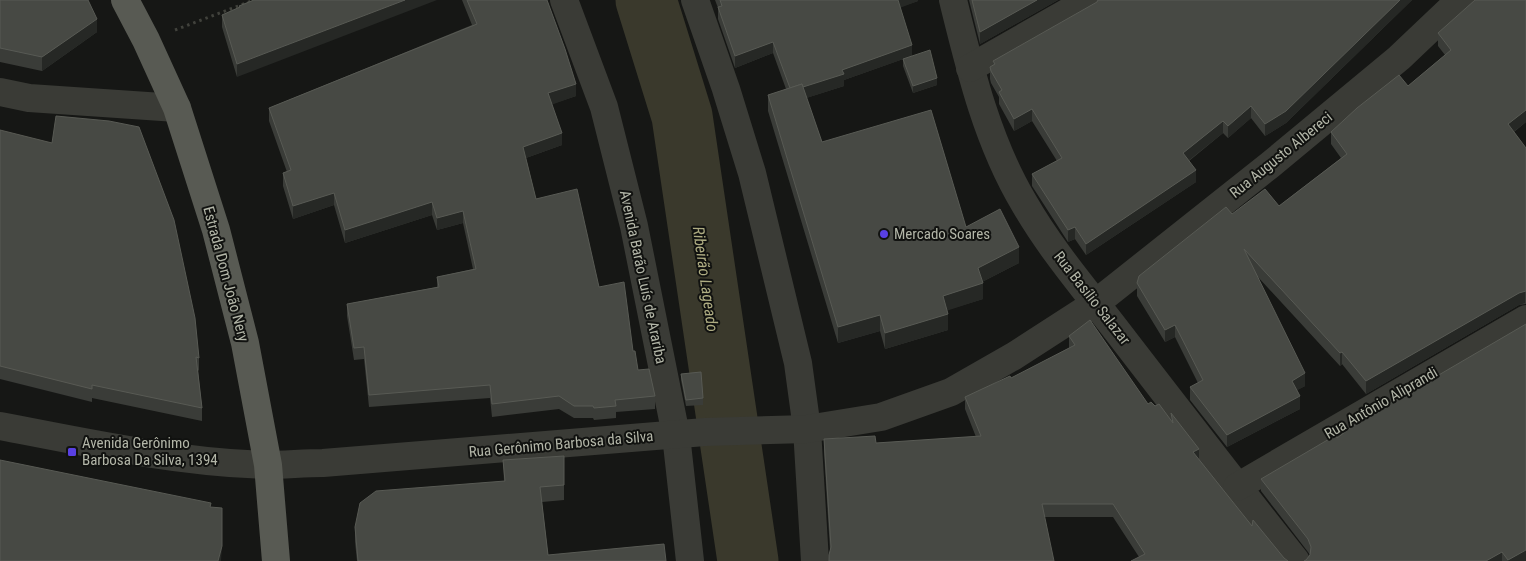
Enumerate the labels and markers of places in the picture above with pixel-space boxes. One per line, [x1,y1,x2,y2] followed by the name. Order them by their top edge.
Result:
[894,225,990,243] place label: Mercado Soares
[878,228,890,240] marker: Mercado Soares
[82,434,218,469] place label: Avenida Gerônimo Barbosa Da Silva, 1394
[66,446,78,458] marker: Avenida Gerônimo Barbosa Da Silva, 1394

